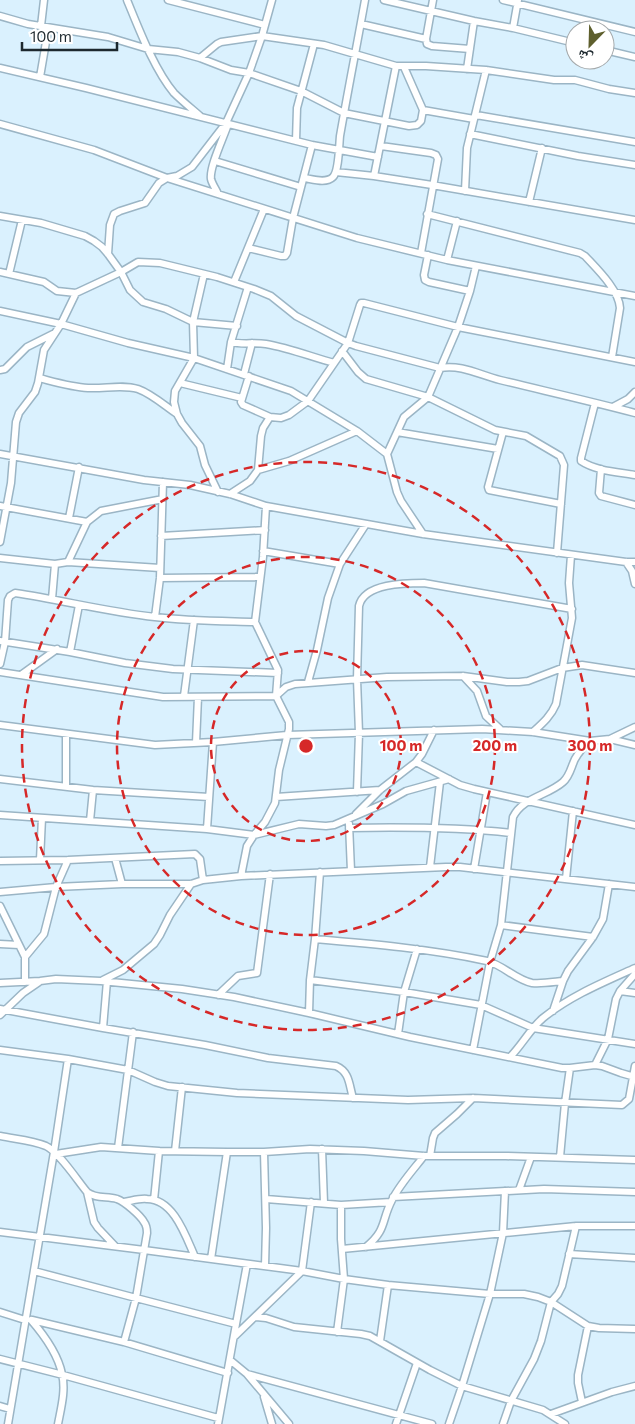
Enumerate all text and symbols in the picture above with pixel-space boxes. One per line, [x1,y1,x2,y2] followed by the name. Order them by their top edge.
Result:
[22,20,118,52] scale bar
[565,20,615,70] north arrow
[30,27,72,45] text: 100 m
[574,46,595,68] text: ش
[380,736,422,754] text: 100 m
[473,736,517,754] text: 200 m
[568,736,612,754] text: 300 m
[297,737,315,755] centre of rings

